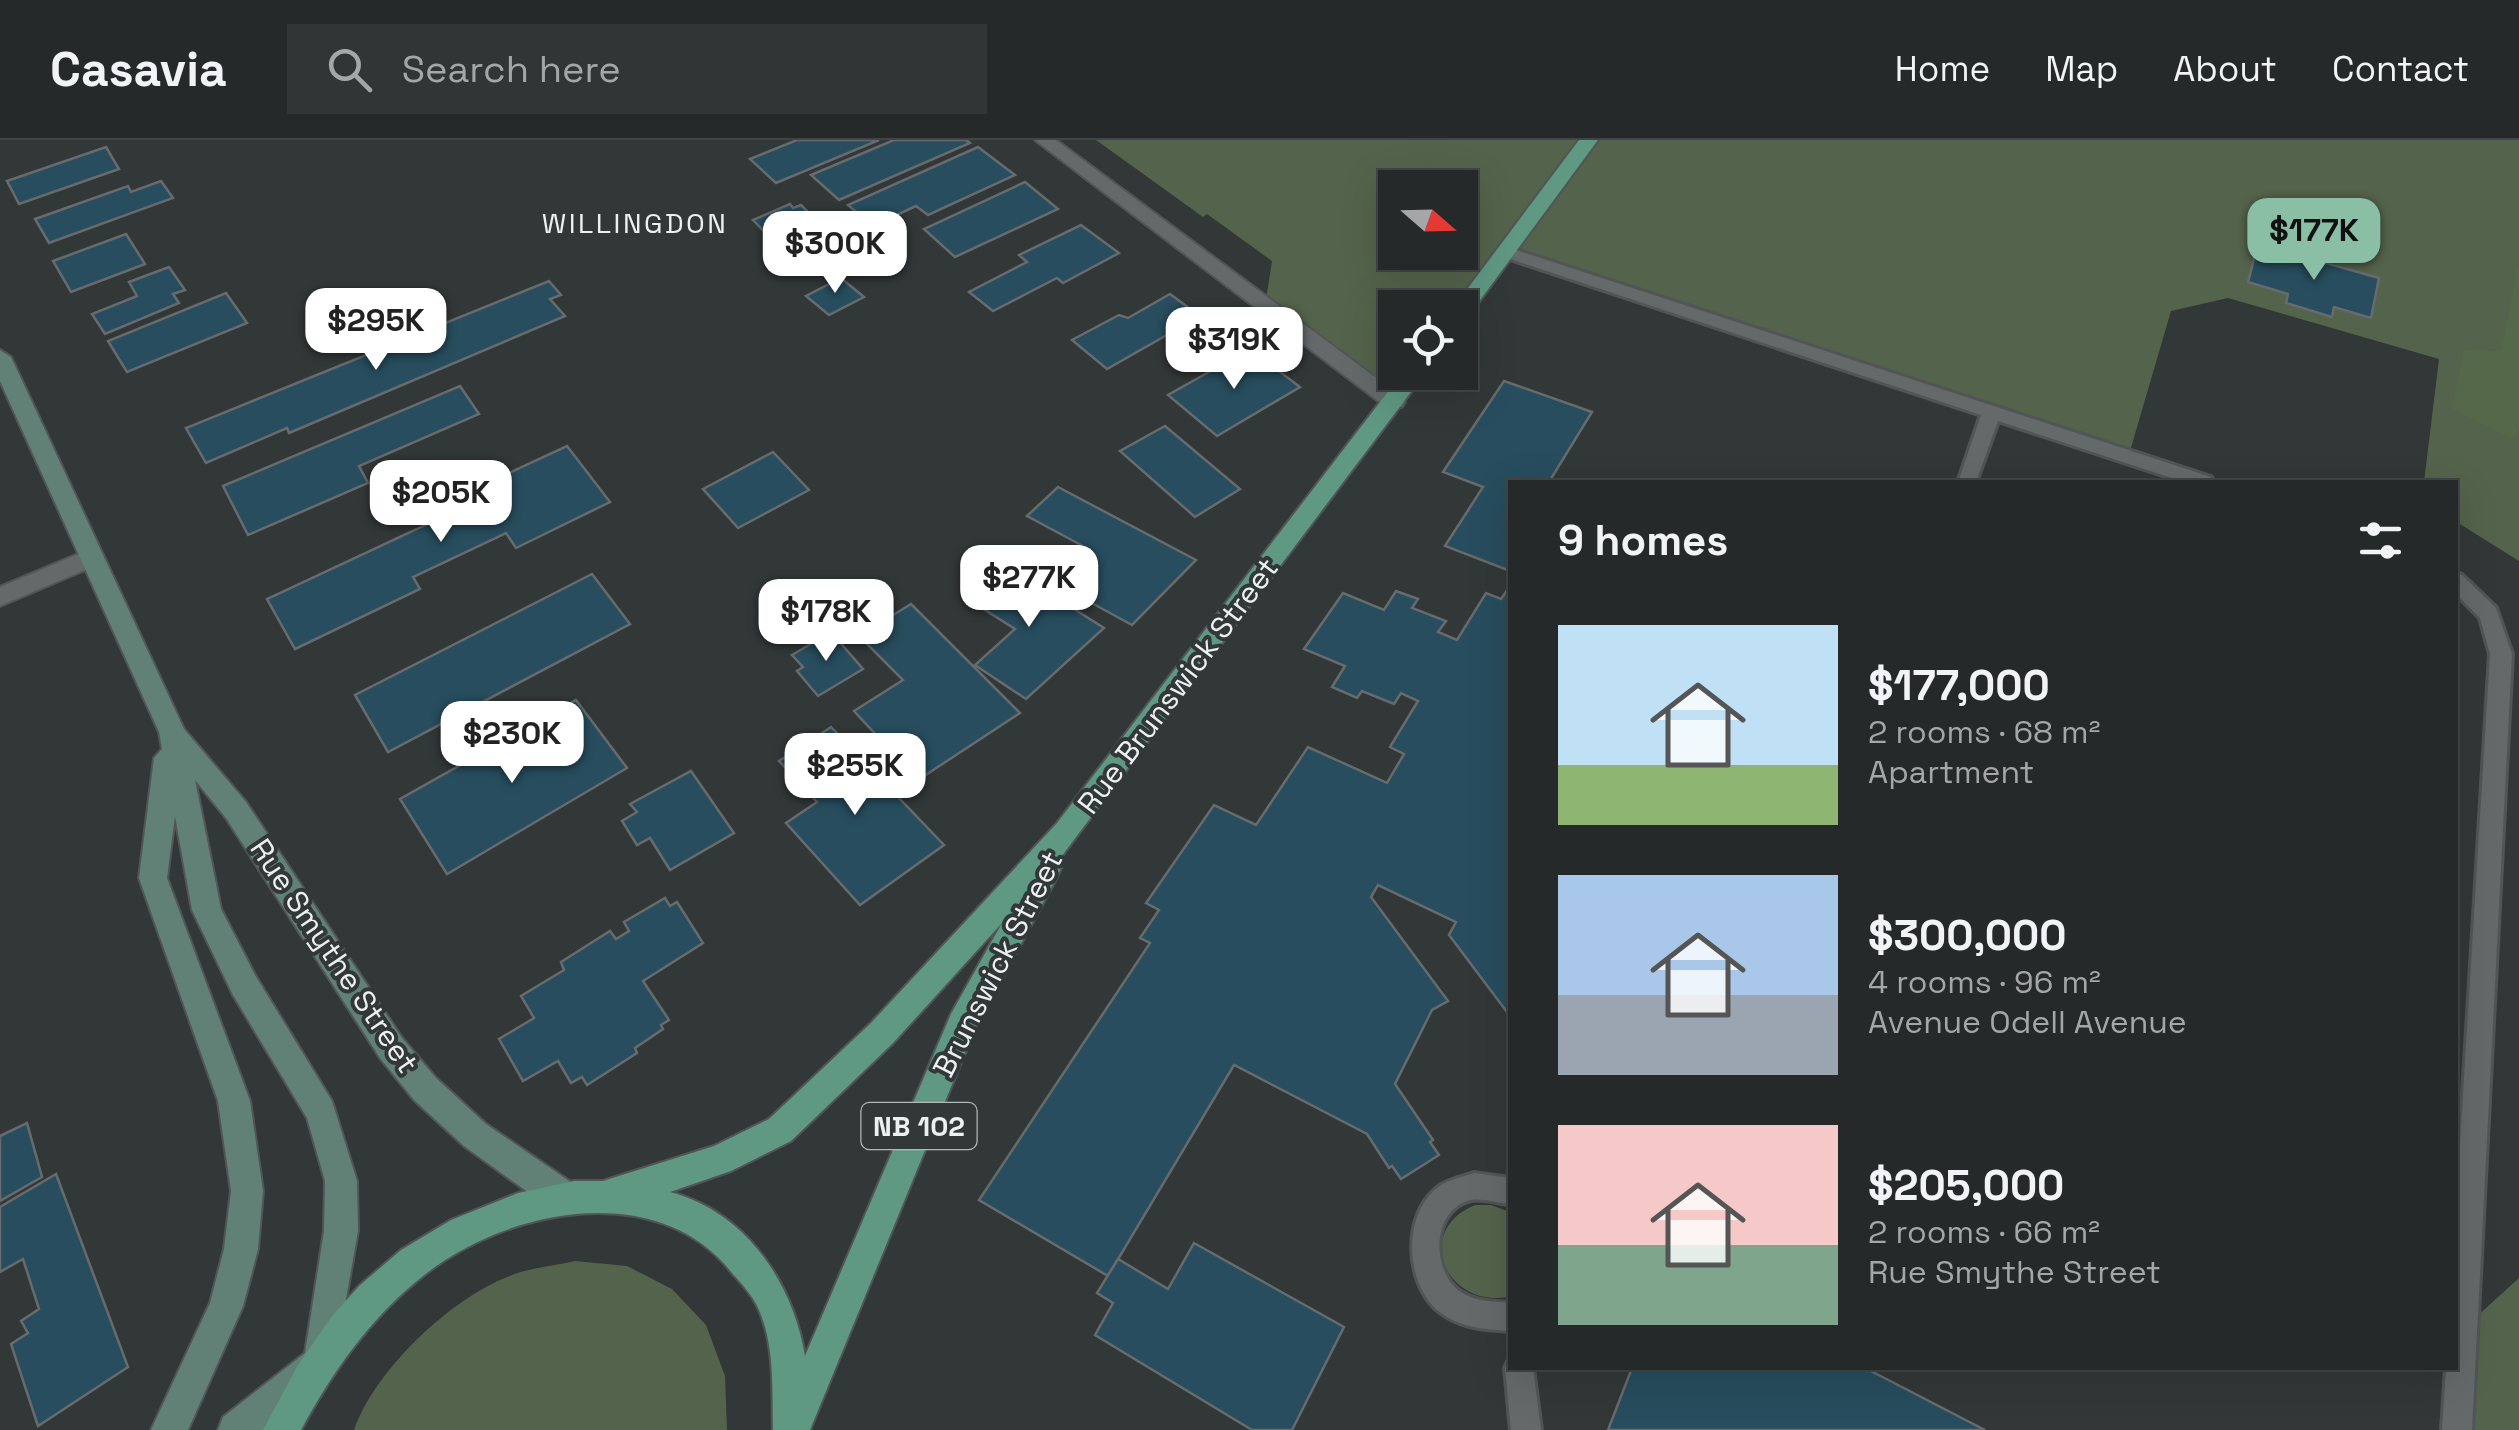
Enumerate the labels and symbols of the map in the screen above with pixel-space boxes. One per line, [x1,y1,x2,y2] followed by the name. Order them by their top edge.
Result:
[1378,170,1478,270] north arrow
[2244,198,2384,283] pin: $177K
[542,205,728,241] district label: WILLINGDON
[765,211,905,296] pin: $300K
[306,288,446,373] pin: $295K
[1164,307,1304,392] pin: $319K
[371,460,511,545] pin: $205K
[959,545,1099,630] pin: $277K
[1068,550,1287,822] street label: Rue Brunswick Street
[756,579,896,664] pin: $178K
[442,701,582,786] pin: $230K
[785,733,925,818] pin: $255K
[242,831,427,1080] street label: Rue Smythe Street
[924,844,1071,1083] street label: Brunswick Street
[862,1103,976,1149] road number: NB 102

